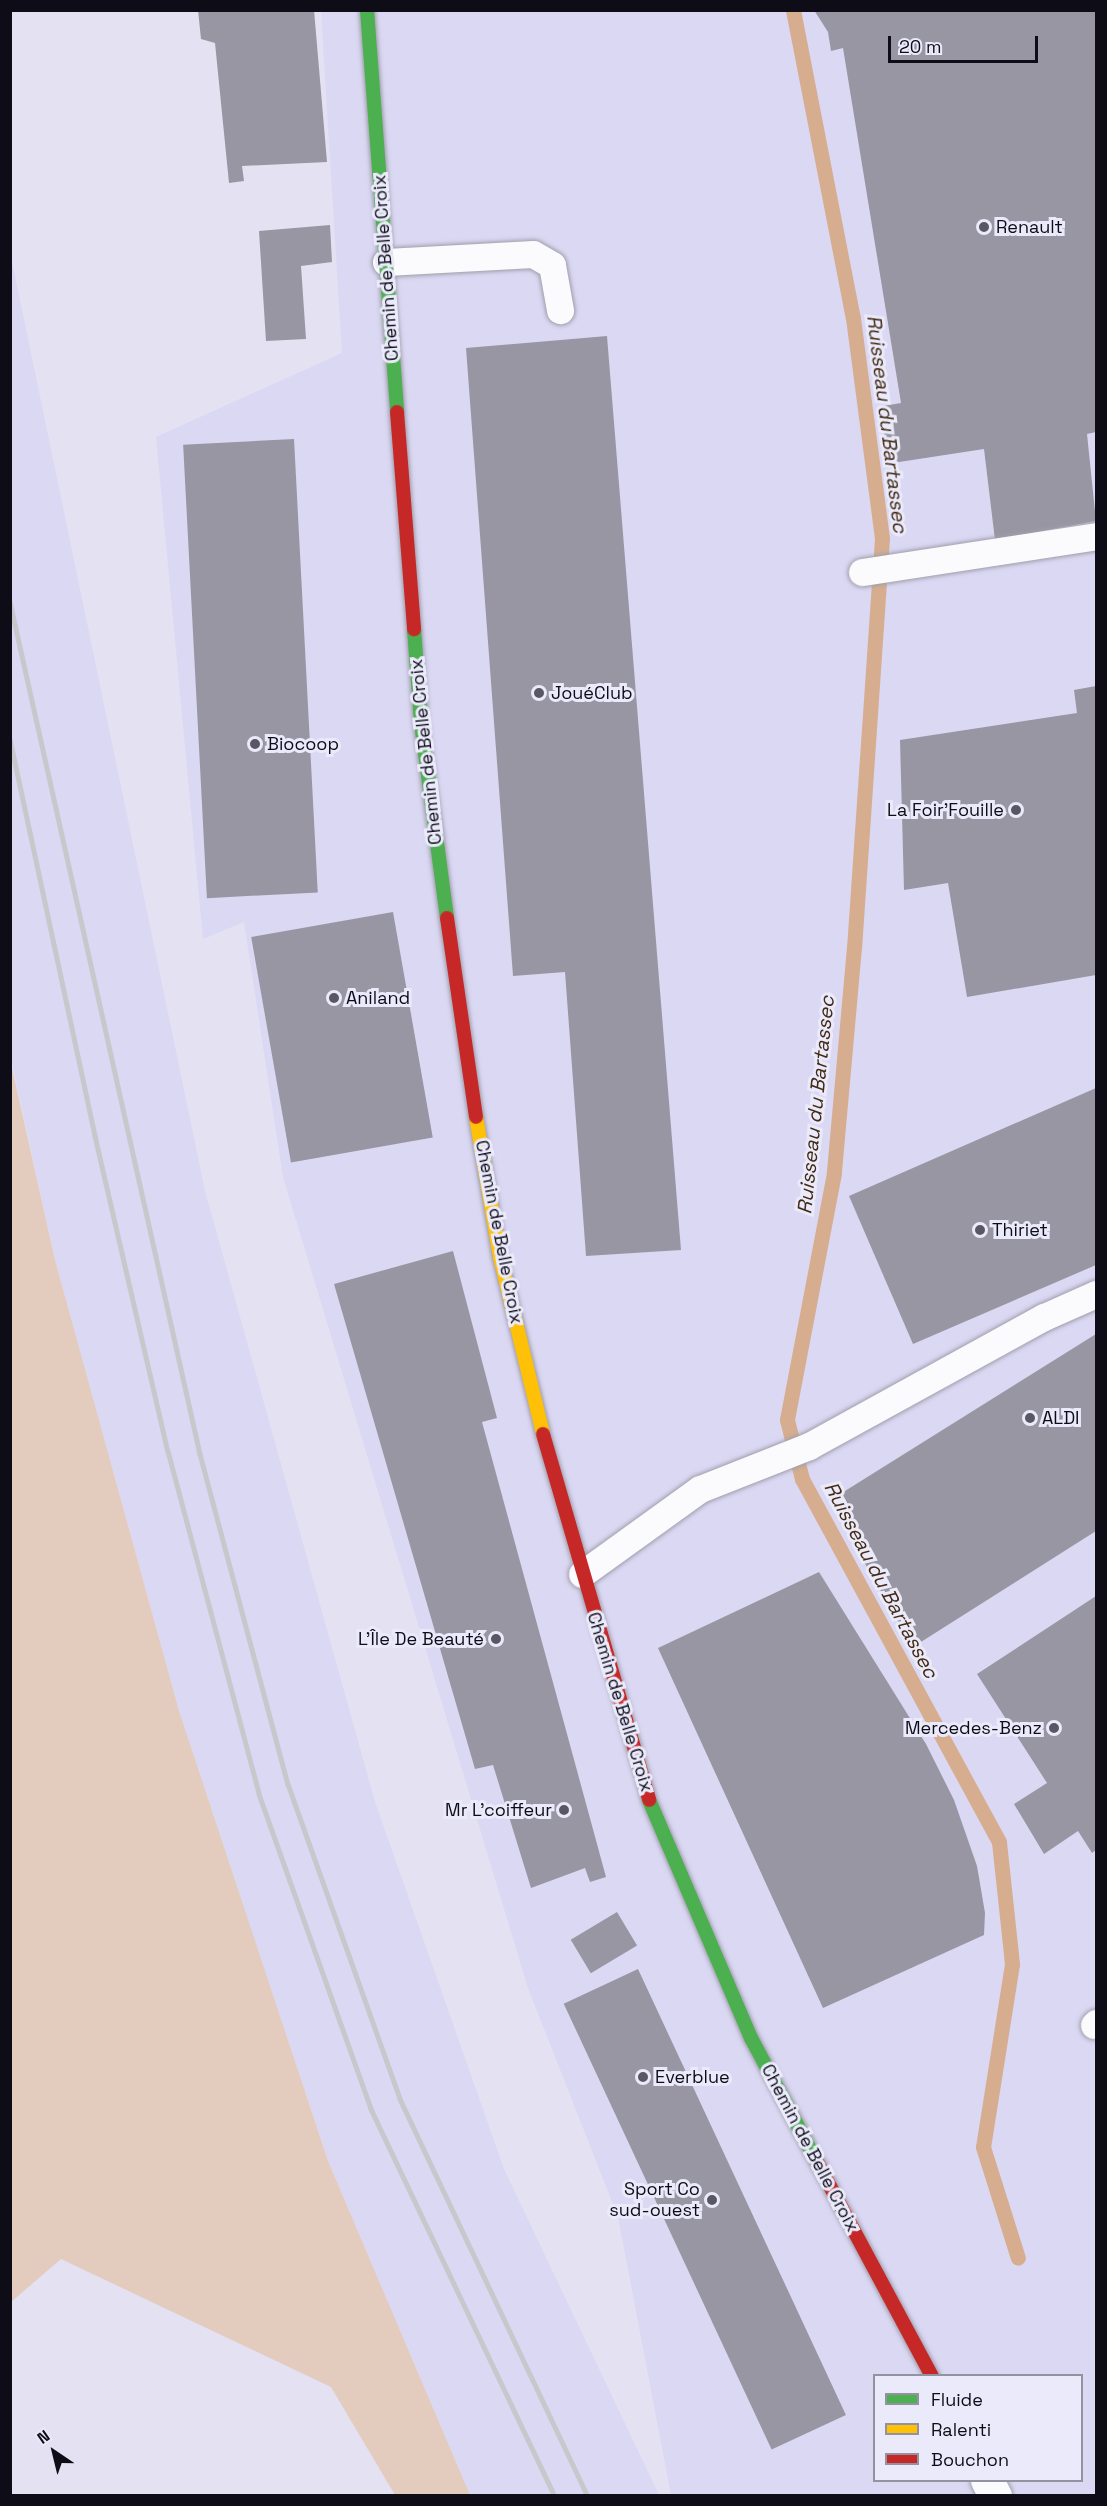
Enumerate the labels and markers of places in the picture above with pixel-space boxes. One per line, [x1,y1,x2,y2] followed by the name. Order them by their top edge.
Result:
[996,216,1063,238] place label: Renault
[977,220,991,234] marker: Renault
[551,682,633,704] place label: JouéClub
[532,686,546,700] marker: JouéClub
[267,733,339,755] place label: Biocoop
[248,737,262,751] marker: Biocoop
[887,799,1004,821] place label: La Foir'Fouille
[1009,803,1023,817] marker: La Foir'Fouille
[346,987,410,1009] place label: Aniland
[327,991,341,1005] marker: Aniland
[992,1219,1048,1241] place label: Thiriet
[973,1223,987,1237] marker: Thiriet
[1042,1407,1079,1429] place label: ALDI
[1023,1411,1037,1425] marker: ALDI
[358,1628,484,1650] place label: L'Île De Beauté
[489,1632,503,1646] marker: L'Île De Beauté
[905,1717,1042,1739] place label: Mercedes-Benz
[1047,1721,1061,1735] marker: Mercedes-Benz
[445,1799,552,1821] place label: Mr L'coiffeur
[557,1803,571,1817] marker: Mr L'coiffeur
[655,2066,730,2088] place label: Everblue
[636,2070,650,2084] marker: Everblue
[609,2179,700,2222] place label: Sport Co sud-ouest
[705,2193,719,2207] marker: Sport Co sud-ouest

